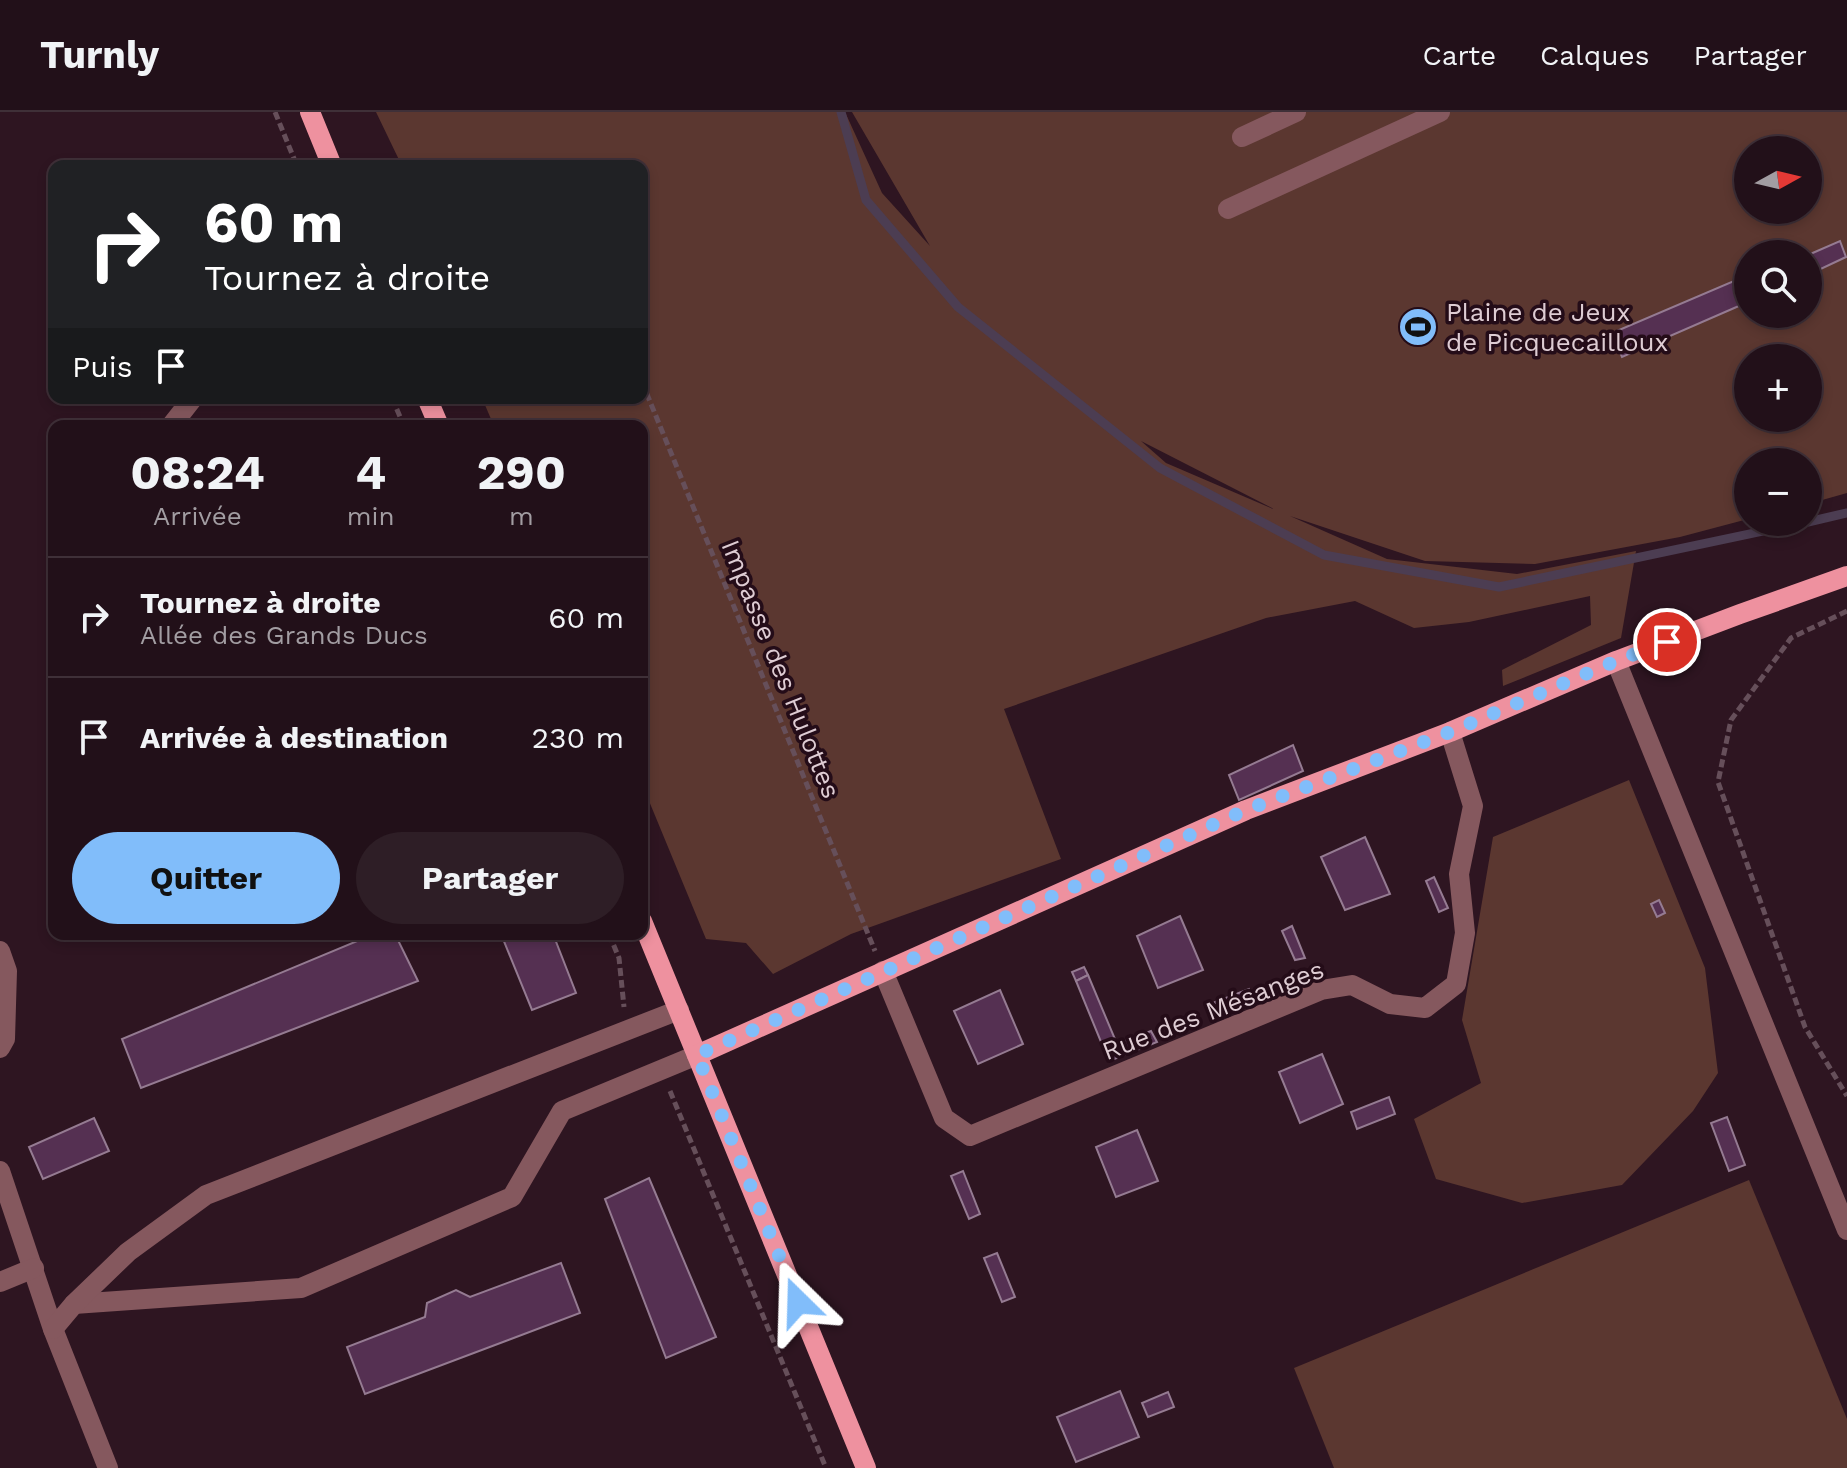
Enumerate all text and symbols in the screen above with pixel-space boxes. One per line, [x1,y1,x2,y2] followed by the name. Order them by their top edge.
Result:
[40,33,159,77] text: Turnly
[1423,39,1496,72] text: Carte
[1540,39,1649,72] text: Calques
[1693,39,1807,72] text: Partager
[1734,136,1822,224] north arrow
[1734,136,1822,536] map controls
[204,190,343,256] text: 60 m
[72,192,176,296] icon: right
[1734,240,1822,328] button: search
[204,257,490,299] text: Tournez à droite
[1446,297,1668,357] place label: Plaine de Jeux de Picquecailloux
[1397,306,1439,348] sports icon: Plaine de Jeux de Picquecailloux
[149,344,193,388] icon: arrive
[1734,344,1822,432] button: +
[72,349,133,384] text: Puis
[130,444,265,501] text: 08:24
[355,444,386,501] text: 4
[477,444,566,501] text: 290
[1734,448,1822,536] button: −
[153,501,242,531] text: Arrivée
[347,501,395,531] text: min
[509,501,534,531] text: m
[715,536,847,802] street label: Impasse des Hulottes
[140,585,381,620] text: Tournez à droite
[72,595,116,639] icon: right
[548,600,624,635] text: 60 m
[1633,608,1701,676] pin
[140,620,428,650] text: Allée des Grands Ducs
[1645,620,1689,664] icon: arrive
[72,715,116,759] icon: arrive
[140,720,448,755] text: Arrivée à destination
[532,720,624,755] text: 230 m
[72,832,340,924] button: Quitter
[356,832,624,924] button: Partager
[1098,954,1328,1066] street label: Rue des Mésanges
[756,1260,840,1344] position arrow

